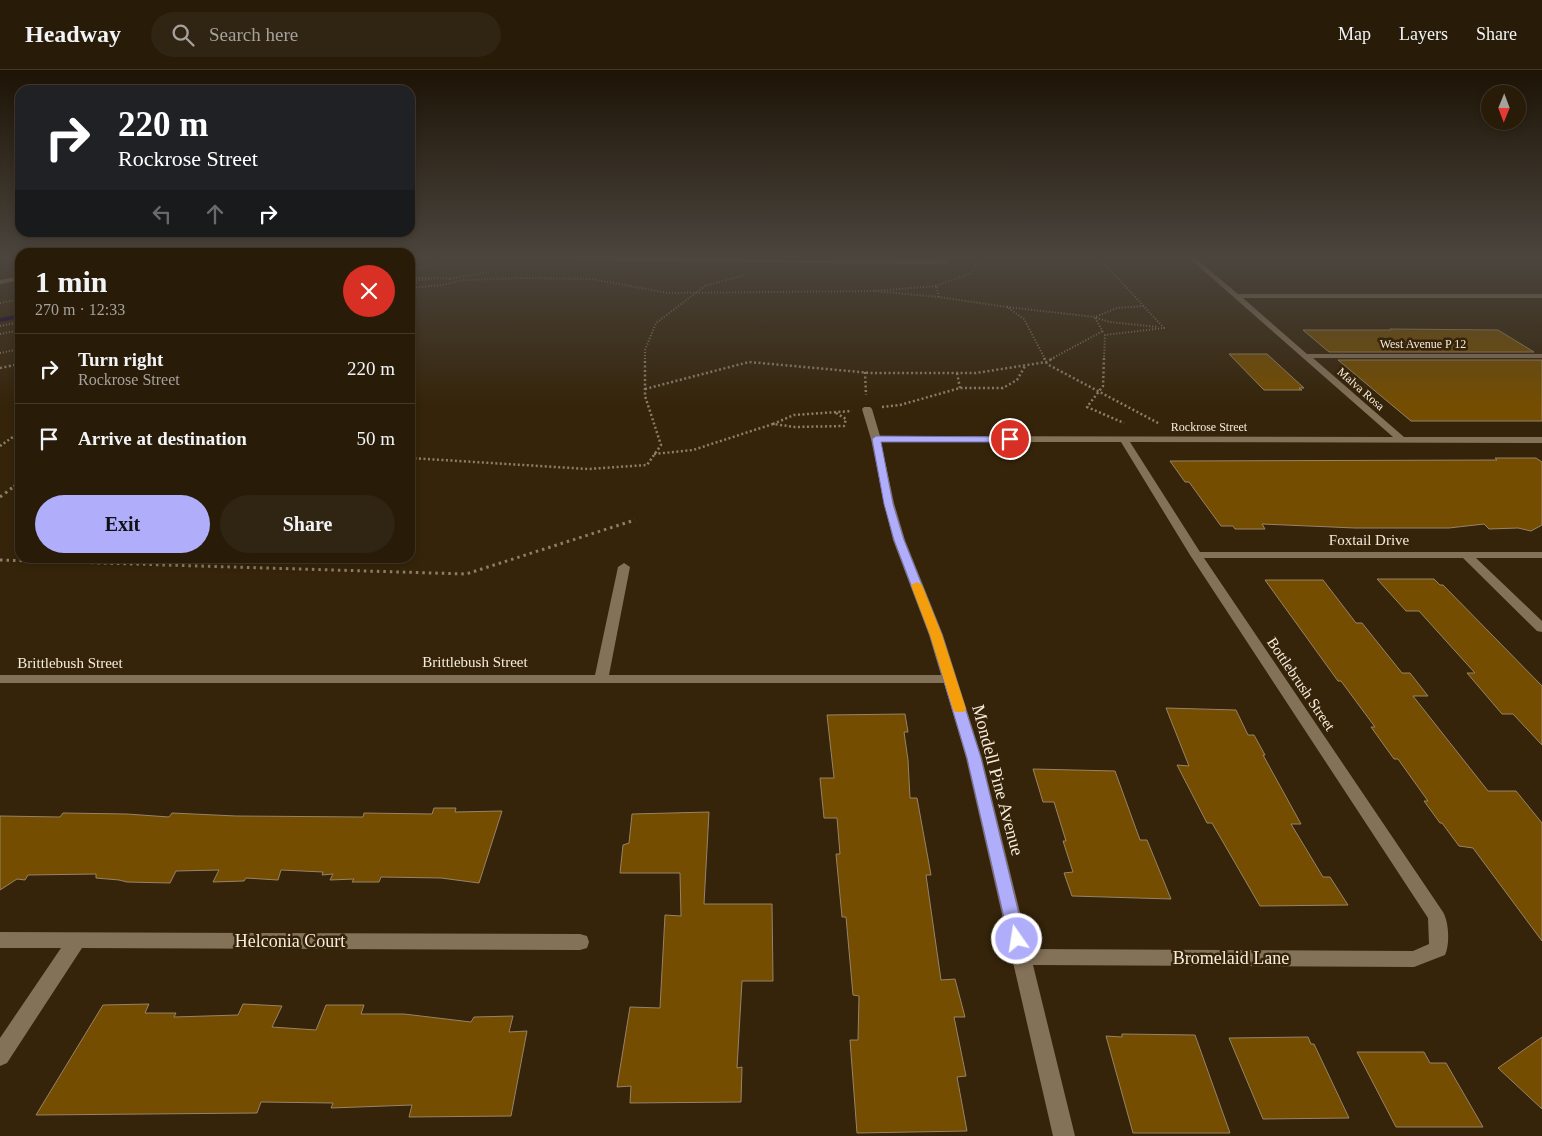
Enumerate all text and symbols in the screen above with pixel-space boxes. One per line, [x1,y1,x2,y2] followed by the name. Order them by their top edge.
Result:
[151,12,501,57] search box
[25,21,121,47] text: Headway
[169,21,197,49] icon: search
[209,24,298,45] text: Search here
[1338,24,1371,44] text: Map
[1399,24,1448,44] text: Layers
[1476,24,1517,44] text: Share
[1481,85,1526,130] north arrow
[1481,85,1526,130] map controls
[35,105,100,170] icon: right
[118,105,208,144] text: 220 m
[118,146,258,171] text: Rockrose Street
[148,200,176,228] icon: left
[201,200,229,228] icon: ahead
[254,200,282,228] icon: right
[35,265,108,298] text: 1 min
[343,265,395,317] button: close
[35,301,125,318] text: 270 m · 12:33
[1380,337,1466,351] street label: West Avenue P 12
[78,349,163,370] text: Turn right
[35,355,63,383] icon: right
[347,358,395,379] text: 220 m
[1335,365,1388,414] street label: Malva Rosa
[78,371,180,388] text: Rockrose Street
[989,418,1031,460] pin
[1171,420,1248,434] street label: Rockrose Street
[35,425,63,453] icon: arrive
[996,425,1024,453] icon: arrive
[78,428,247,449] text: Arrive at destination
[356,428,395,449] text: 50 m
[35,495,210,553] button: Exit
[220,495,395,553] button: Share
[1329,532,1410,548] street label: Foxtail Drive
[1264,634,1338,734] street label: Bottlebrush Street
[422,654,529,670] street label: Brittlebush Street
[17,655,124,671] street label: Brittlebush Street
[968,702,1028,858] street label: Mondell Pine Avenue
[990,912,1042,964] position arrow
[235,931,345,951] street label: Helconia Court
[1173,948,1289,968] street label: Bromelaid Lane

